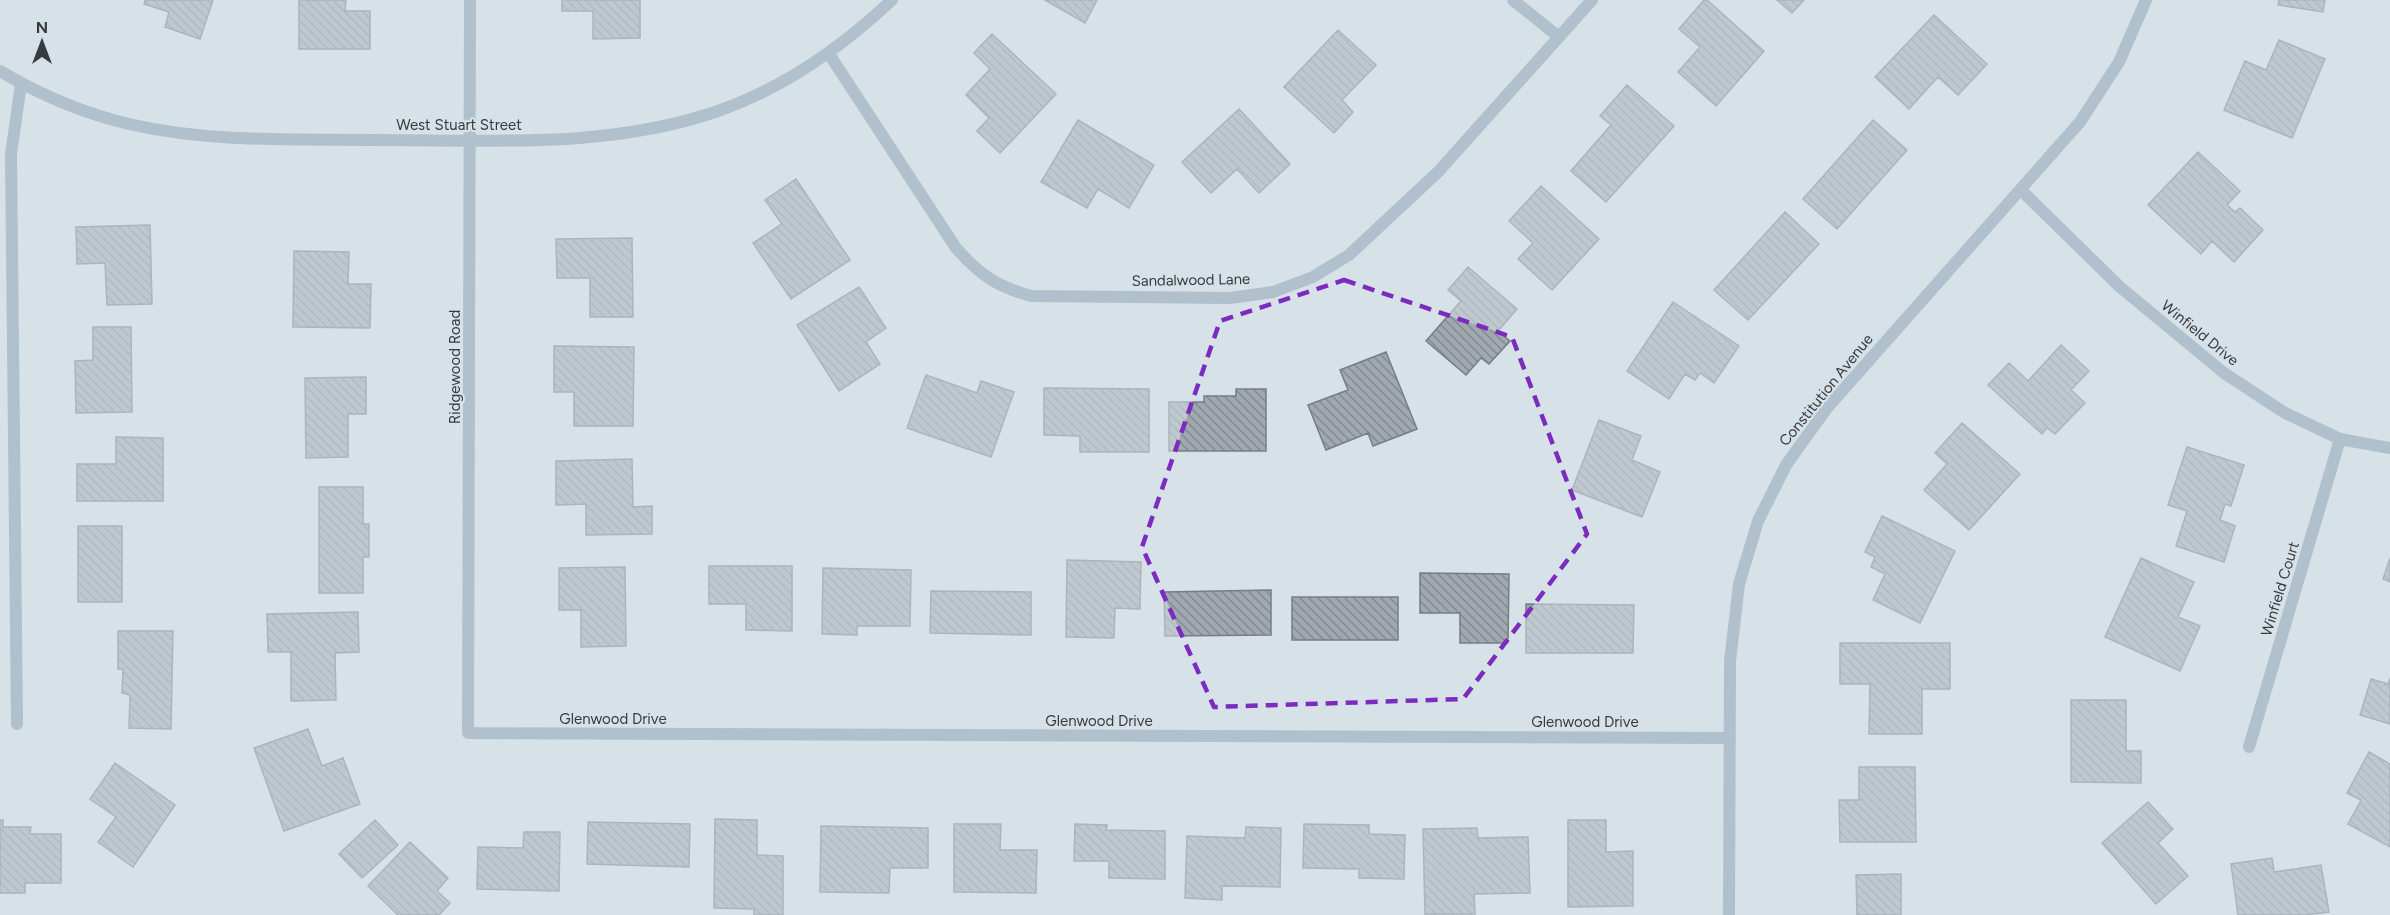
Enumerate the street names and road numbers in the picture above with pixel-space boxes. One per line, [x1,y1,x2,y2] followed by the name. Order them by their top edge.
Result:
[396,116,522,134] street label: West Stuart Street
[1132,270,1250,290] street label: Sandalwood Lane
[2158,296,2242,370] street label: Winfield Drive
[446,310,464,424] street label: Ridgewood Road
[1775,330,1877,450] street label: Constitution Avenue
[2257,539,2303,638] street label: Winfield Court
[559,710,667,728] street label: Glenwood Drive
[1045,712,1153,730] street label: Glenwood Drive
[1531,713,1639,731] street label: Glenwood Drive

